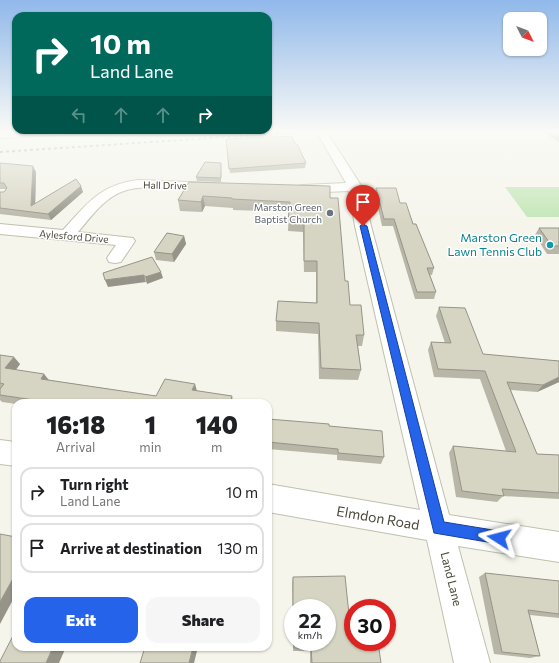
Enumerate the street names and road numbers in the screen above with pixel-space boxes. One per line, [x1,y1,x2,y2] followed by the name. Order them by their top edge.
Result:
[143,179,187,191] street label: Hall Drive
[39,227,109,245] street label: Aylesford Drive
[335,502,421,533] street label: Elmdon Road
[438,550,465,607] street label: Land Lane

